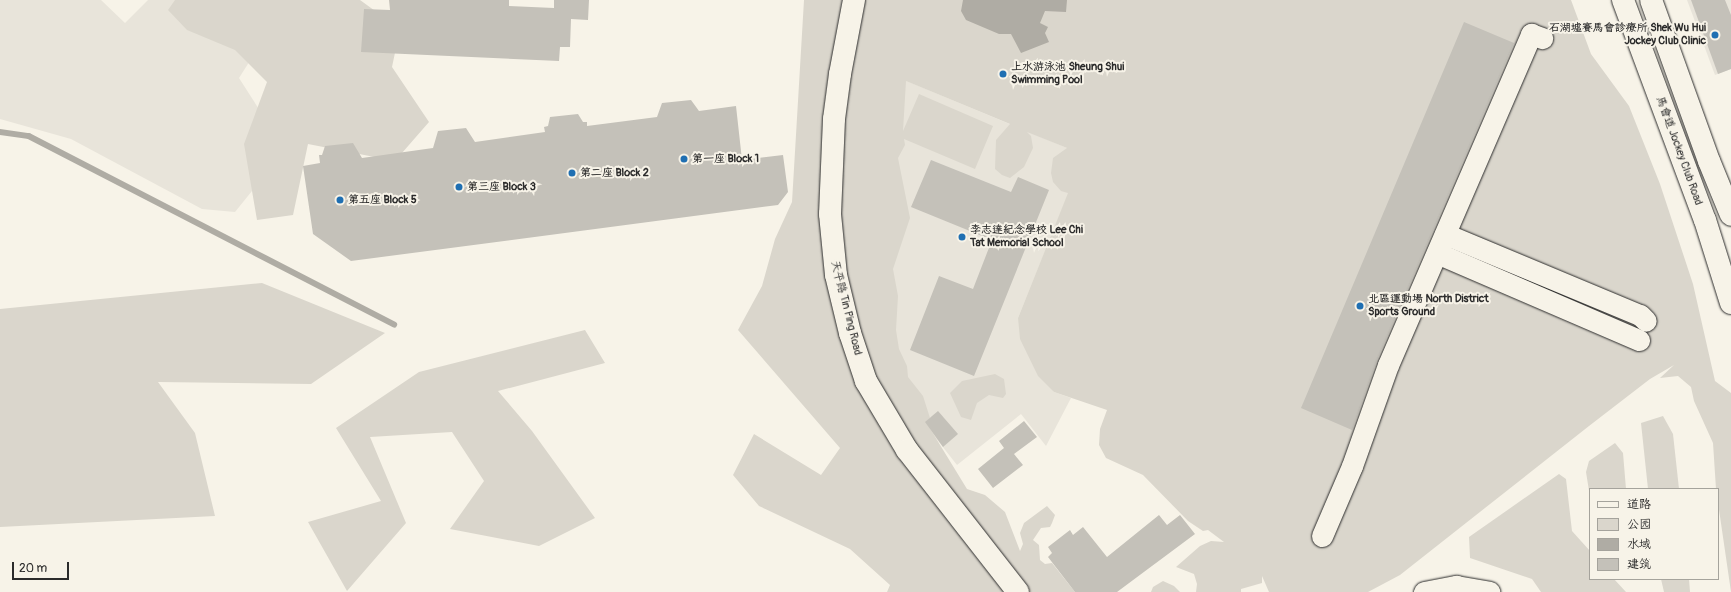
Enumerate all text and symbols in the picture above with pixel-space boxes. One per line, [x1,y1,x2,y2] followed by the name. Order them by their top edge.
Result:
[1549,22,1706,48] place label: 石湖墟賽馬會診療所 Shek Wu Hui Jockey Club Clinic
[1709,29,1721,41] marker: 石湖墟賽馬會診療所 Shek Wu Hui Jockey Club Clinic
[1011,61,1124,87] place label: 上水游泳池 Sheung Shui Swimming Pool
[998,69,1008,79] marker: 上水游泳池 Sheung Shui Swimming Pool
[1653,95,1705,207] street label: 馬會道 Jockey Club Road
[692,152,759,166] place label: 第一座 Block 1
[679,154,689,164] marker: 第一座 Block 1
[580,166,649,180] place label: 第二座 Block 2
[567,168,577,178] marker: 第二座 Block 2
[467,180,536,194] place label: 第三座 Block 3
[454,182,464,192] marker: 第三座 Block 3
[348,193,417,207] place label: 第五座 Block 5
[335,195,345,205] marker: 第五座 Block 5
[970,224,1083,250] place label: 李志達紀念學校 Lee Chi Tat Memorial School
[957,232,967,242] marker: 李志達紀念學校 Lee Chi Tat Memorial School
[828,259,864,357] street label: 天平路 Tin Ping Road
[1368,293,1489,319] place label: 北區運動場 North District Sports Ground
[1355,301,1365,311] marker: 北區運動場 North District Sports Ground
[1589,488,1719,580] legend
[1627,497,1651,512] text: 道路
[1627,517,1651,532] text: 公园
[1627,537,1651,552] text: 水域
[14,554,71,580] scale bar
[1627,557,1651,572] text: 建筑
[19,561,47,576] text: 20 m

